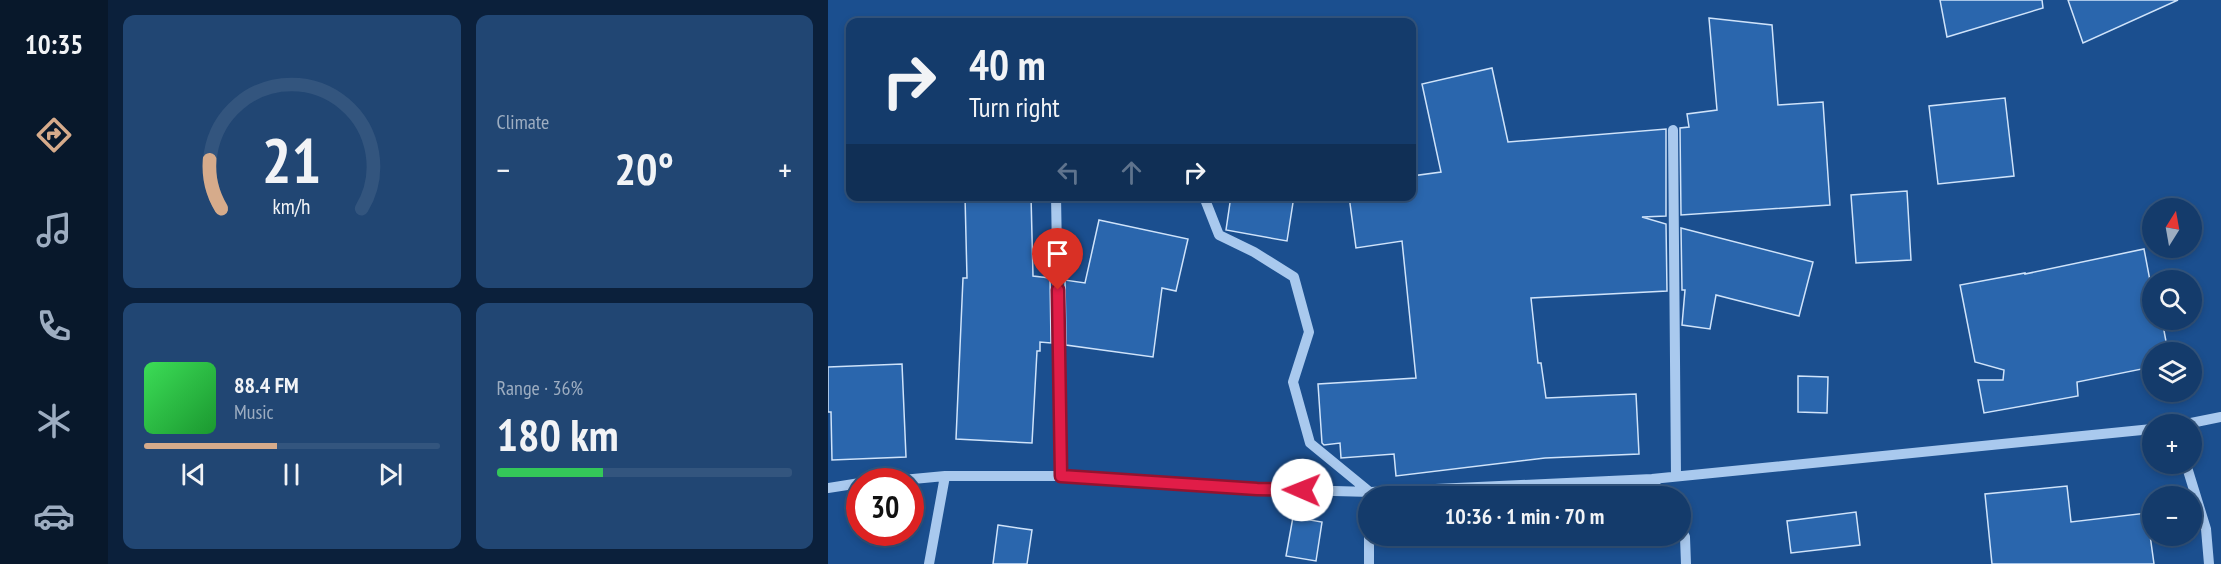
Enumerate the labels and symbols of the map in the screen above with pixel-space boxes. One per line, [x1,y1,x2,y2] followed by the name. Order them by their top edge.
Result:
[2142,198,2202,258] north arrow
[1032,228,1083,290] pin
[1270,458,1334,522] position arrow
[846,468,924,546] speed limit sign: 30

